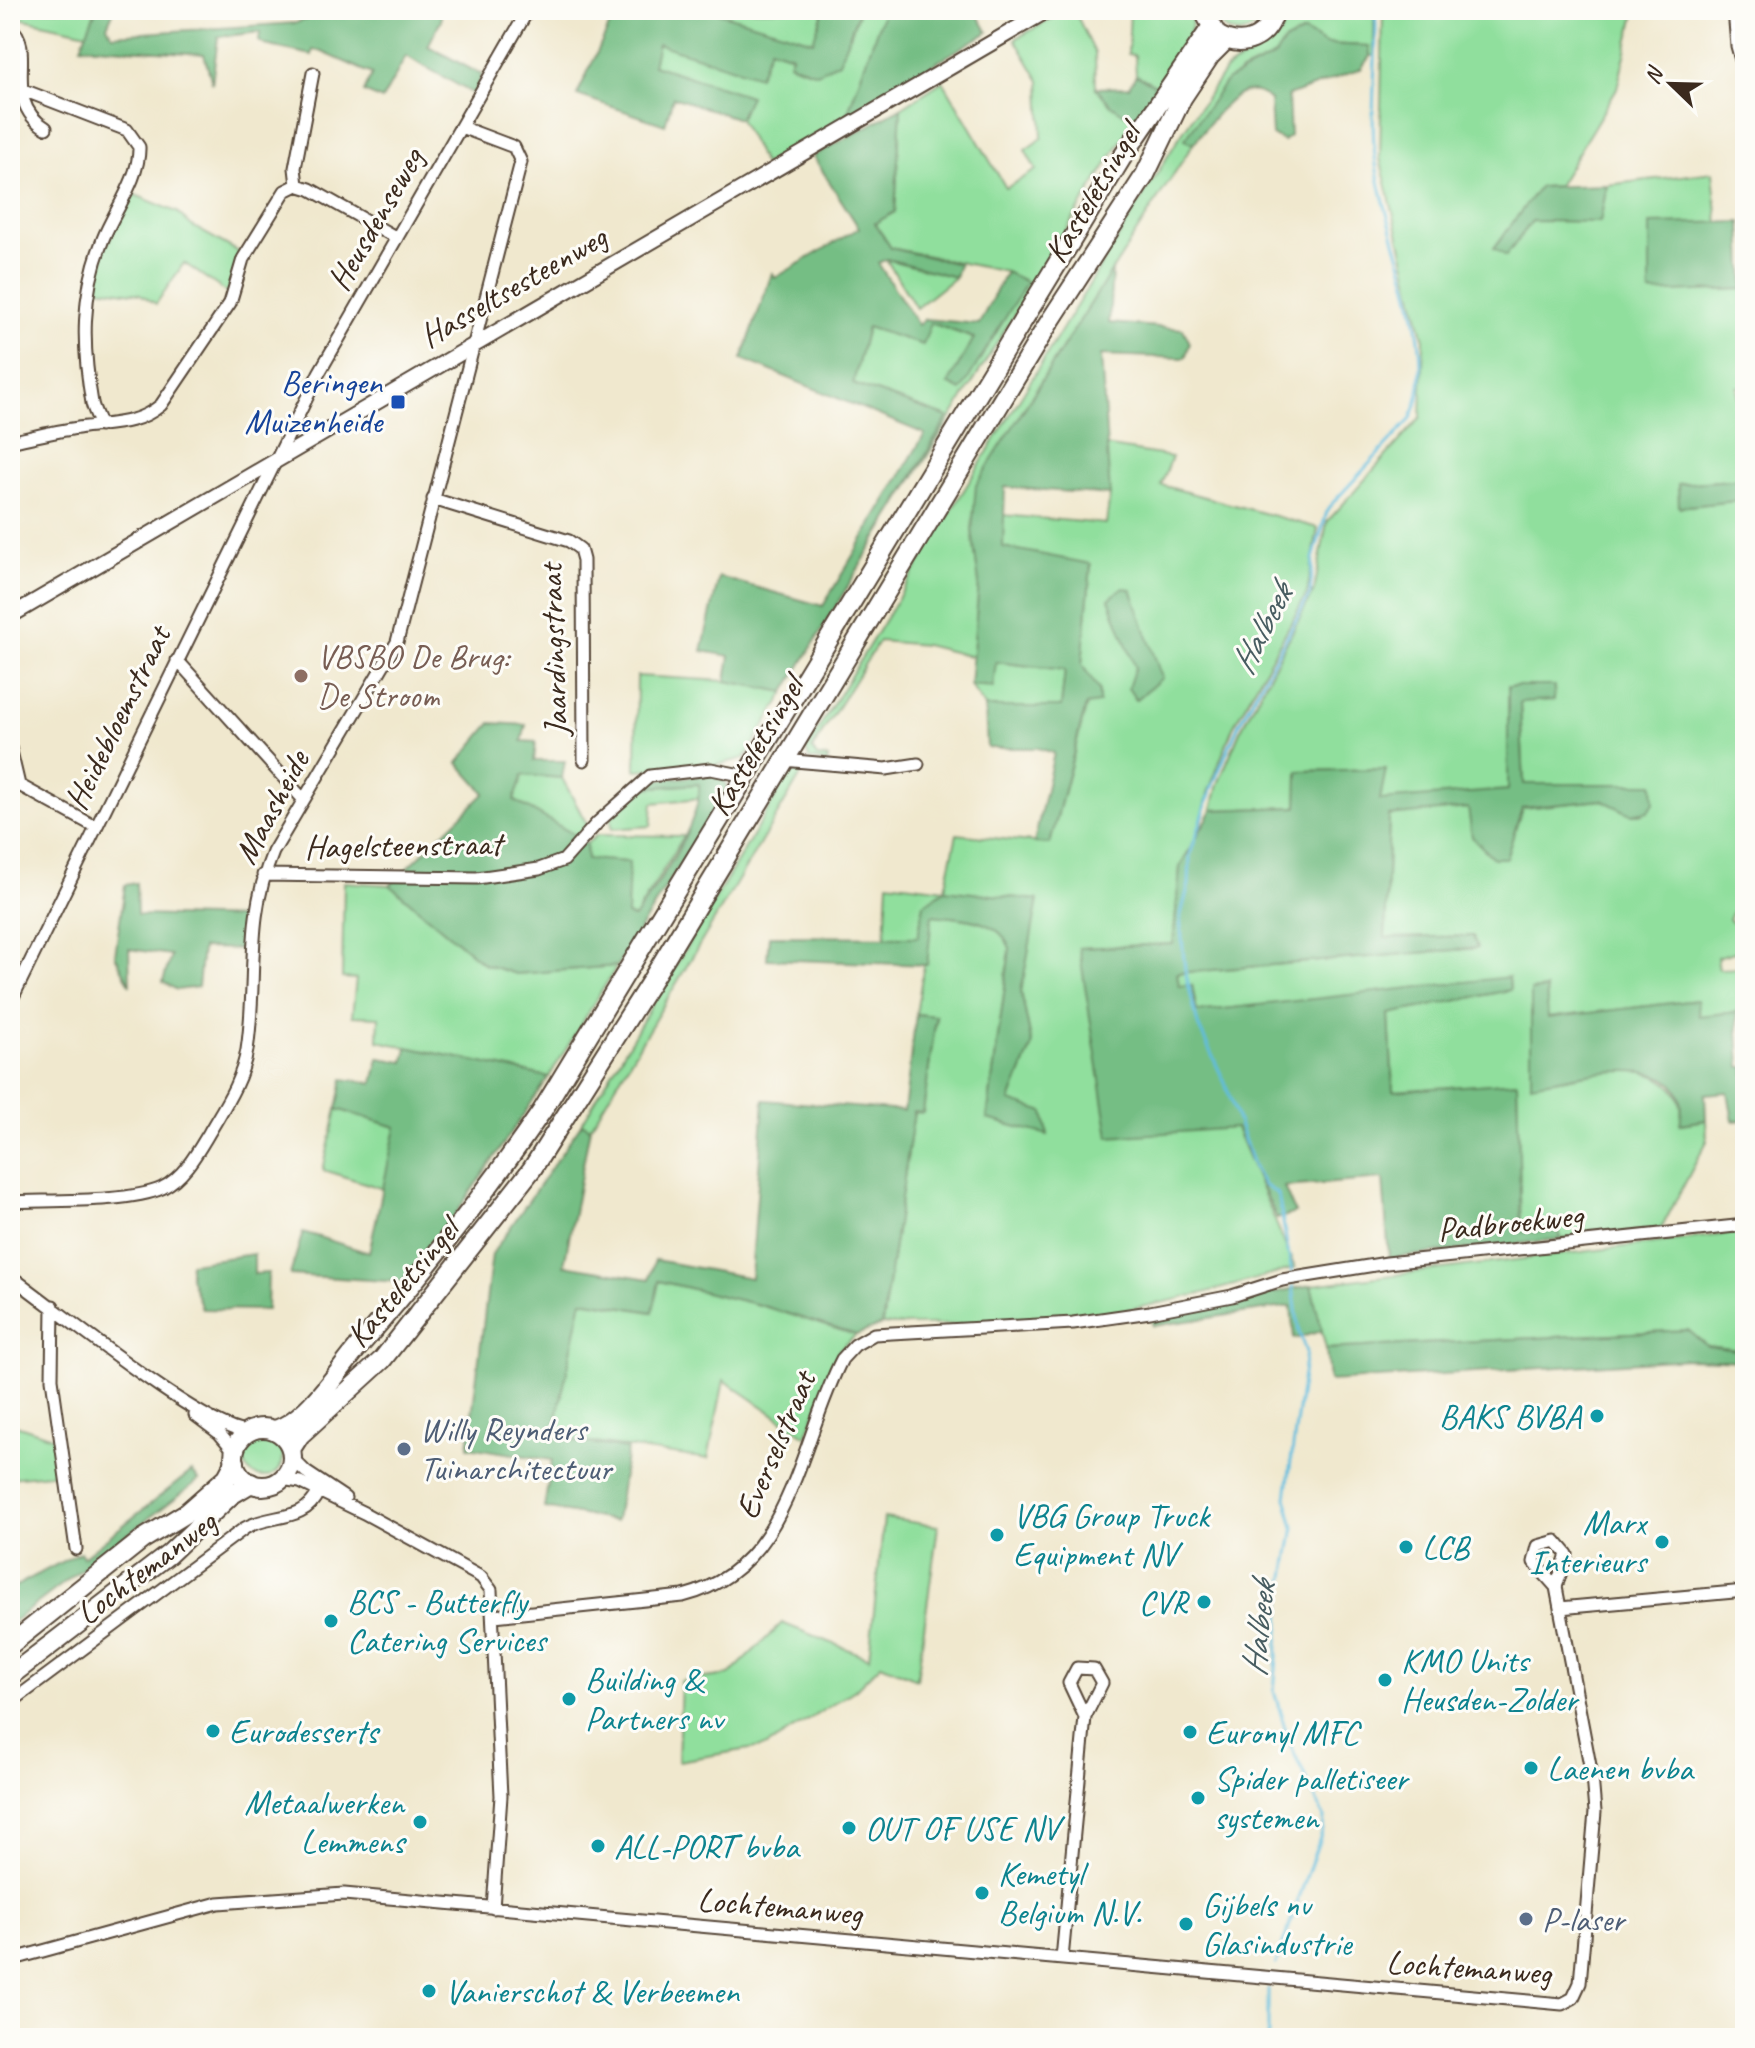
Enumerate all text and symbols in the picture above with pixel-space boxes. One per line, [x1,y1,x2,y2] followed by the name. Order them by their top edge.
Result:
[1631,44,1711,124] north arrow
[1638,62,1670,88] text: N
[1034,110,1153,270] street label: Kasteletsingel
[317,138,434,298] street label: Heusdenseweg
[412,214,616,357] street label: Hasseltsesteenweg
[245,361,384,443] place label: Beringen Muizenheide
[389,393,407,411] marker: Beringen Muizenheide
[528,559,578,739] street label: Jaardingstraat
[1219,570,1306,681] water label: Halbeek
[54,616,182,817] street label: Heidebloemstraat
[317,635,512,717] place label: VBSBO De Brug: De Stroom
[697,663,816,823] street label: Kasteletsingel
[292,667,310,685] marker: VBSBO De Brug: De Stroom
[223,741,319,871] street label: Maasheide
[304,822,507,868] street label: Hagelsteenstraat
[1435,1193,1587,1251] street label: Padbroekweg
[336,1205,472,1356] street label: Kasteletsingel
[725,1361,827,1525] street label: Everselstraat
[1439,1395,1583,1438] place label: BAKS BVBA
[1588,1407,1606,1425] marker: BAKS BVBA
[420,1408,614,1490] place label: Willy Reynders Tuinarchitectuur
[395,1440,413,1458] marker: Willy Reynders Tuinarchitectuur
[1013,1494,1212,1576] place label: VBG Group Truck Equipment NV
[67,1499,226,1634] street label: Lochtemanweg
[1529,1501,1648,1583] place label: Marx Interieurs
[988,1526,1006,1544] marker: VBG Group Truck Equipment NV
[1422,1526,1471,1569] place label: LCB
[1653,1533,1671,1551] marker: Marx Interieurs
[1397,1538,1415,1556] marker: LCB
[1230,1573,1287,1678] water label: Halbeek
[347,1580,548,1662] place label: BCS - Butterfly Catering Services
[1139,1581,1190,1624] place label: CVR
[1195,1593,1213,1611] marker: CVR
[322,1612,340,1630] marker: BCS - Butterfly Catering Services
[1401,1639,1580,1721] place label: KMO Units Heusden-Zolder
[585,1658,725,1740] place label: Building & Partners nv
[1376,1671,1394,1689] marker: KMO Units Heusden-Zolder
[560,1690,578,1708] marker: Building & Partners nv
[229,1710,381,1753] place label: Eurodesserts
[1206,1711,1362,1754] place label: Euronyl MFC
[204,1722,222,1740] marker: Eurodesserts
[1181,1723,1199,1741] marker: Euronyl MFC
[1547,1747,1695,1790] place label: Laenen bvba
[1214,1757,1410,1839] place label: Spider palletiseer systemen
[1522,1759,1540,1777] marker: Laenen bvba
[244,1781,407,1863] place label: Metaalwerken Lemmens
[1189,1789,1207,1807] marker: Spider palletiseer systemen
[865,1807,1065,1850] place label: OUT OF USE NV
[411,1813,429,1831] marker: Metaalwerken Lemmens
[840,1819,858,1837] marker: OUT OF USE NV
[614,1825,801,1868] place label: ALL-PORT bvba
[589,1837,607,1855] marker: ALL-PORT bvba
[998,1852,1142,1934] place label: Kemetyl Belgium N.V.
[696,1877,866,1935] street label: Lochtemanweg
[1202,1883,1353,1965] place label: Gijbels nv Glasindustrie
[973,1884,991,1902] marker: Kemetyl Belgium N.V.
[1542,1898,1627,1941] place label: P-laser
[1517,1910,1535,1928] marker: P-laser
[1177,1915,1195,1933] marker: Gijbels nv Glasindustrie
[1385,1940,1555,1994] street label: Lochtemanweg
[445,1970,741,2013] place label: Vanierschot & Verbeemen
[420,1982,438,2000] marker: Vanierschot & Verbeemen

